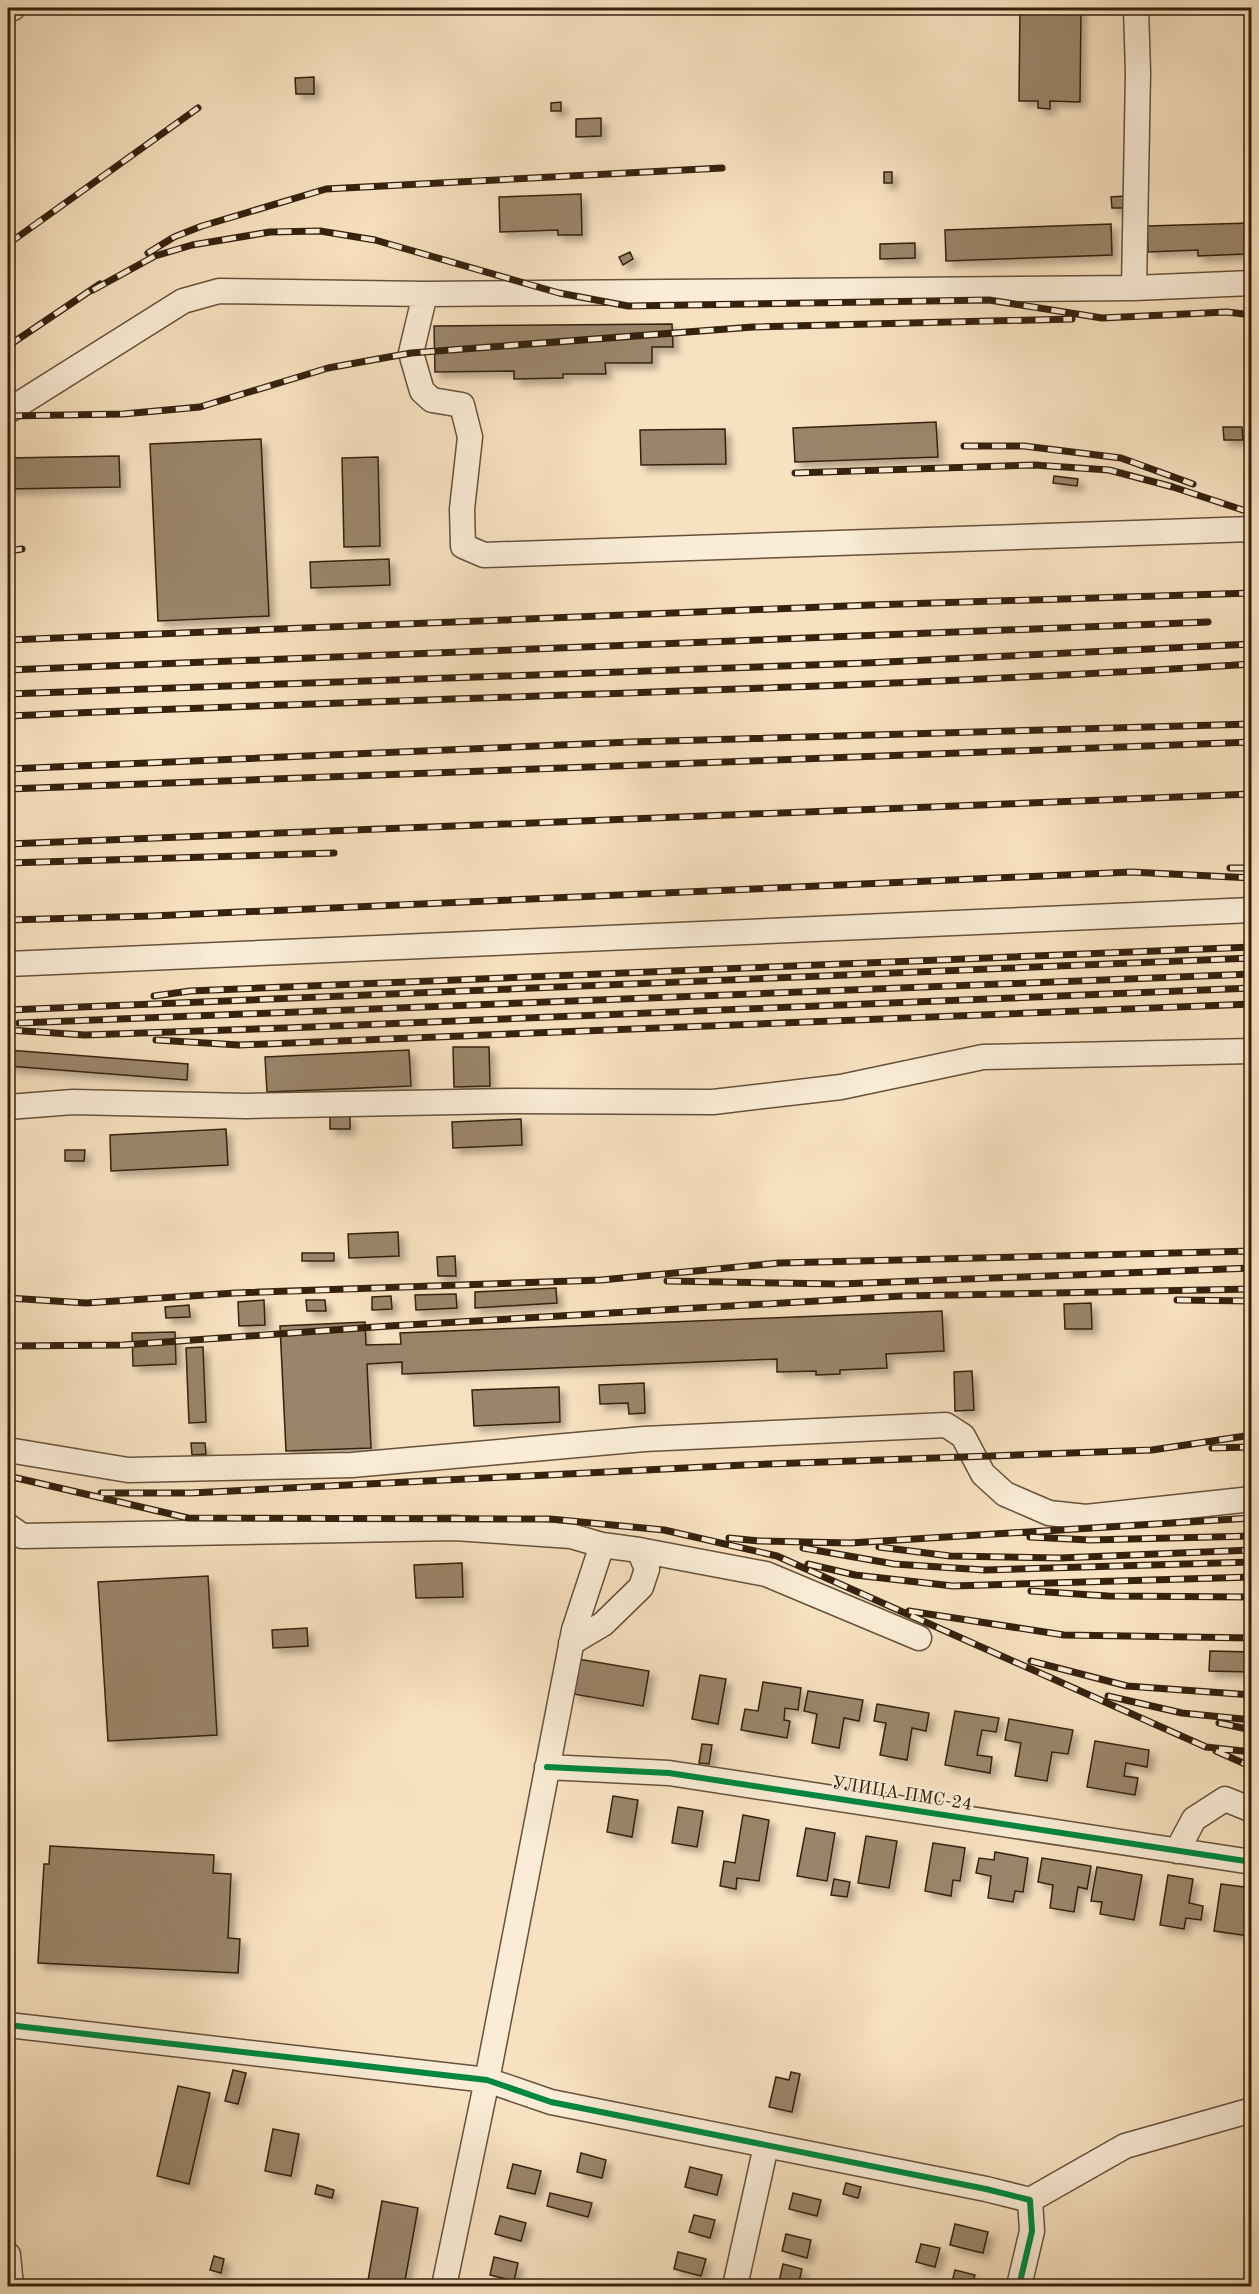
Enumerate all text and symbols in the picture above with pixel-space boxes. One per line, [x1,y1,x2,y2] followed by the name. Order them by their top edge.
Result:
[830,1774,974,1814] street label: УЛИЦА ПМС-24

